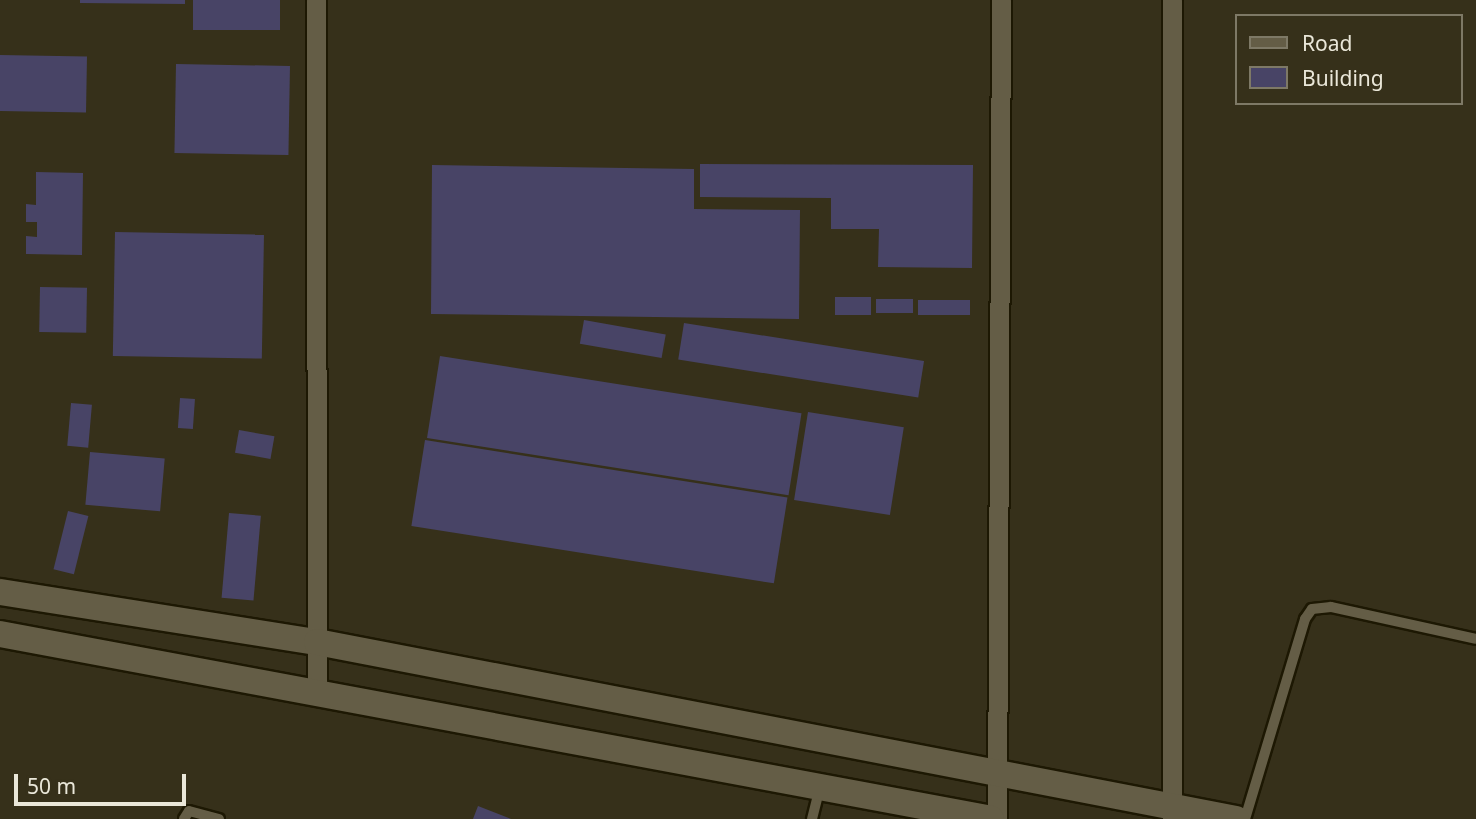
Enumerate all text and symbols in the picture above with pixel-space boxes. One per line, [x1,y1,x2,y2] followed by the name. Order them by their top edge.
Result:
[1234,14,1462,105] legend
[1302,29,1352,57] text: Road
[1302,64,1384,92] text: Building
[18,760,189,804] scale bar
[27,772,76,800] text: 50 m

